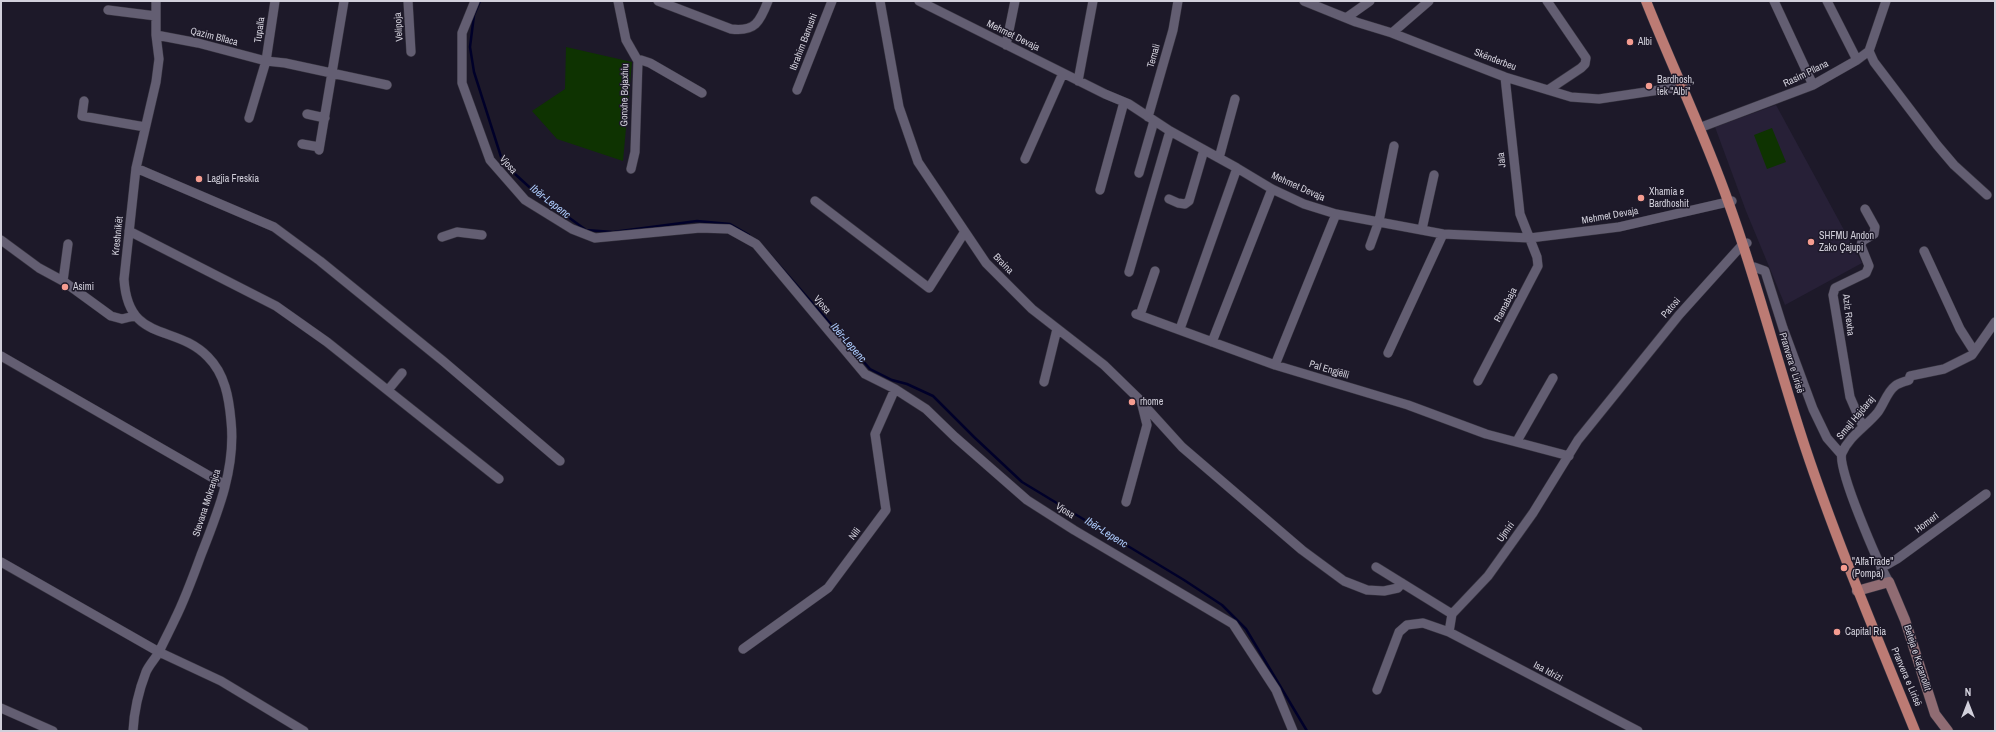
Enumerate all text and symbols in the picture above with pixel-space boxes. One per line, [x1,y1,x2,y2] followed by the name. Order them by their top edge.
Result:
[392,12,406,42] street label: Velipoja
[788,12,820,72] street label: Ibrahim Banushi
[252,16,268,44] street label: Tupalla
[985,18,1041,54] street label: Mehmet Devaja
[189,25,239,49] street label: Qazim Bllaca
[1638,36,1652,48] place label: Albi
[1625,37,1635,47] marker: Albi
[1145,43,1163,69] street label: Temali
[1472,46,1518,74] street label: Skënderbeu
[1781,58,1831,90] street label: Rasim Pllana
[618,63,632,127] street label: Gonxhe Bojaxhiu
[1657,74,1694,98] place label: Bardhosh, tek "Albi"
[1644,81,1654,91] marker: Bardhosh, tek "Albi"
[1495,152,1509,168] street label: Jala
[497,153,519,177] street label: Vjosa
[1269,170,1327,204] street label: Mehmet Devaja
[207,173,259,185] place label: Lagjia Freskia
[194,174,204,184] marker: Lagjia Freskia
[527,182,573,222] water label: Ibër-Lepenc
[1649,186,1689,210] place label: Xhamia e Bardhoshit
[1636,193,1646,203] marker: Xhamia e Bardhoshit
[1581,205,1639,227] street label: Mehmet Devaja
[110,216,126,256] street label: Kreshnikët
[1819,230,1874,254] place label: SHFMU Andon Zako Çajupi
[1806,237,1816,247] marker: SHFMU Andon Zako Çajupi
[990,251,1016,277] street label: Braina
[73,281,94,293] place label: Asimi
[60,282,70,292] marker: Asimi
[1492,286,1520,324] street label: Ramabaja
[811,293,833,317] street label: Vjosa
[1839,293,1857,337] street label: Aziz Rexha
[1659,295,1683,321] street label: Patosi
[827,321,869,365] water label: Ibër-Lepenc
[1776,331,1806,395] street label: Pranvera e Lirisë
[1308,358,1350,382] street label: Pal Engjëlli
[1834,394,1878,442] street label: Smajl Hajdaraj
[1140,396,1163,408] place label: rhome
[1127,397,1137,407] marker: rhome
[190,468,224,538] street label: Stevana Mokranjca
[1053,500,1077,522] street label: Vjosa
[1913,510,1941,536] street label: Homeri
[1082,515,1130,551] water label: Ibër-Lepenc
[1495,520,1517,544] street label: Ujmiri
[847,525,863,543] street label: Nili
[1852,556,1893,580] place label: "AlfaTrade" (Pompa)
[1839,563,1849,573] marker: "AlfaTrade" (Pompa)
[1901,624,1933,692] street label: Beteja e Kaçanollit
[1845,626,1886,638] place label: Capital Ria
[1832,627,1842,637] marker: Capital Ria
[1888,646,1924,708] street label: Pranvera e Lirisë
[1531,659,1565,685] street label: Isa Idrizi
[1948,684,1988,724] north arrow
[1965,685,1971,699] text: N

